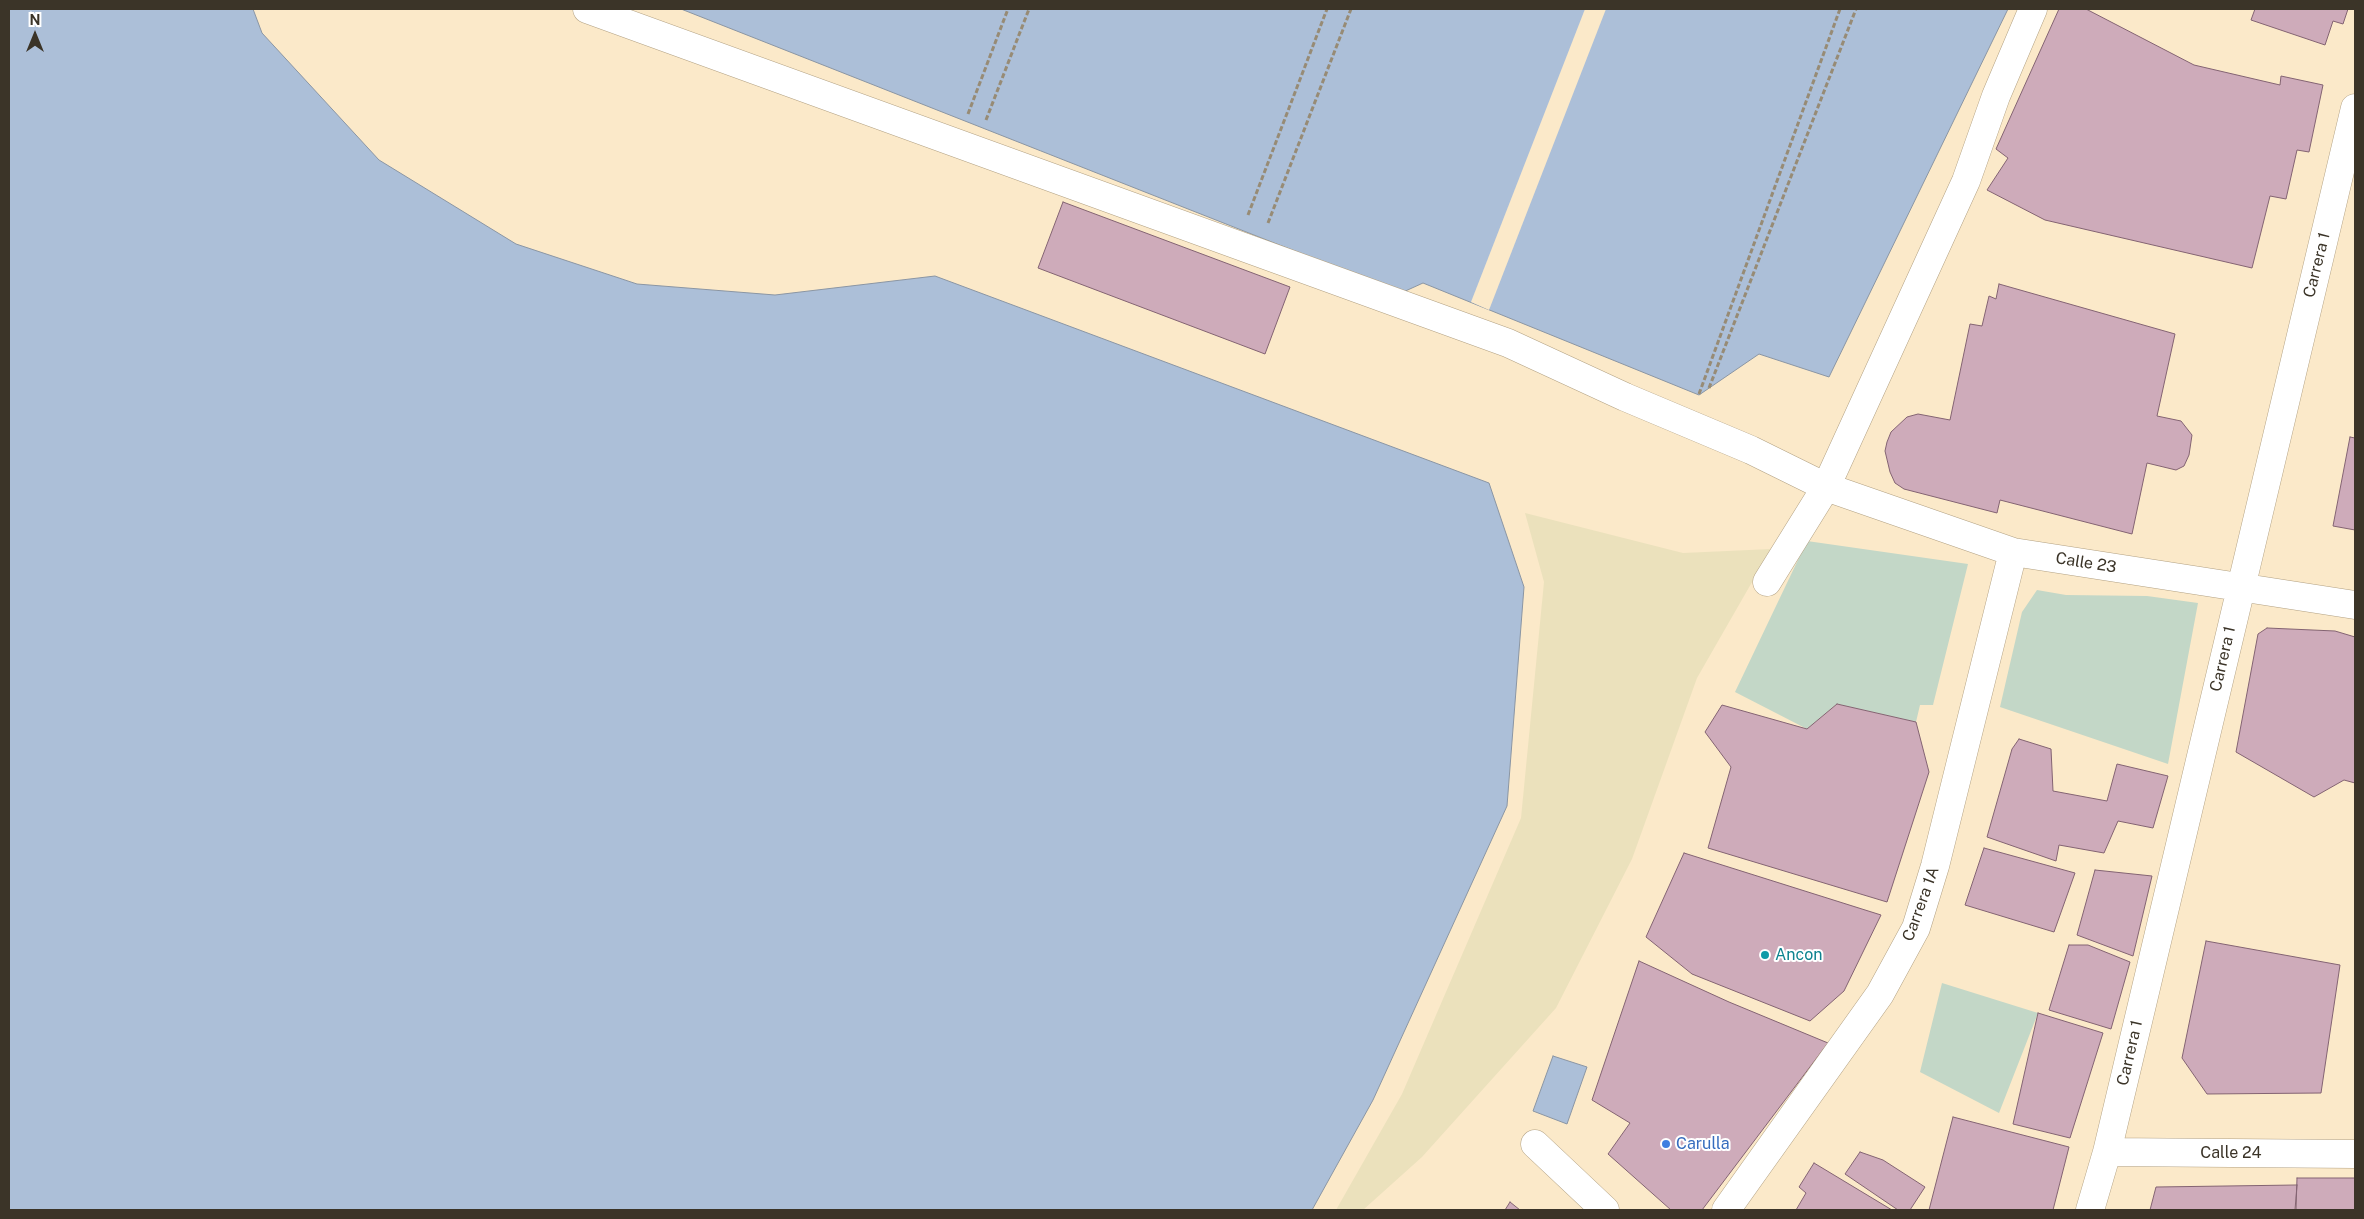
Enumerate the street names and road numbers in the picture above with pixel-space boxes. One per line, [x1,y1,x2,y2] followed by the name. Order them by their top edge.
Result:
[2300,230,2334,300] street label: Carrera 1
[2054,549,2118,577] street label: Calle 23
[2206,624,2240,694] street label: Carrera 1
[1899,864,1943,944] street label: Carrera 1A
[2113,1018,2147,1088] street label: Carrera 1
[2200,1143,2262,1163] street label: Calle 24

